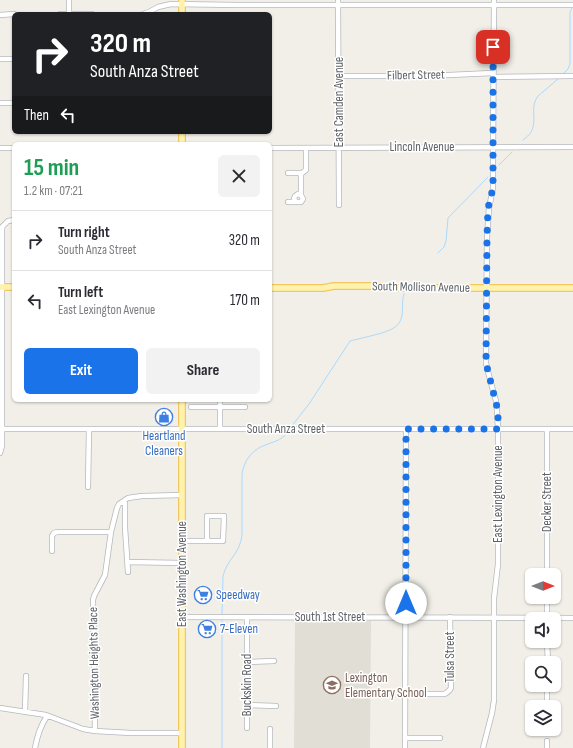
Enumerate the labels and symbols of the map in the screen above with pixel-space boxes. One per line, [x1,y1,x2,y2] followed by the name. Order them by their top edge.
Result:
[476,30,510,64] pin
[331,57,347,147] street label: East Camden Avenue
[387,66,445,84] street label: Filbert Street
[389,139,455,155] street label: Lincoln Avenue
[372,278,470,296] street label: South Mollison Avenue
[154,407,174,427] shop icon: Heartland Cleaners
[247,421,325,437] street label: South Anza Street
[142,428,186,459] place label: Heartland Cleaners
[490,445,506,543] street label: East Lexington Avenue
[539,472,555,532] street label: Decker Street
[174,521,190,627] street label: East Washington Avenue
[525,568,561,604] north arrow
[385,582,427,624] position arrow
[193,585,213,605] supermarket icon: Speedway
[216,587,260,603] place label: Speedway
[85,607,103,719] street label: Washington Heights Place
[295,609,365,625] street label: South 1st Street
[197,619,217,639] supermarket icon: 7-Eleven
[220,621,258,637] place label: 7-Eleven
[442,631,458,683] street label: Tulsa Street
[239,654,255,716] street label: Buckskin Road
[345,670,427,701] place label: Lexington Elementary School
[322,675,342,695] school or university icon: Lexington Elementary School

